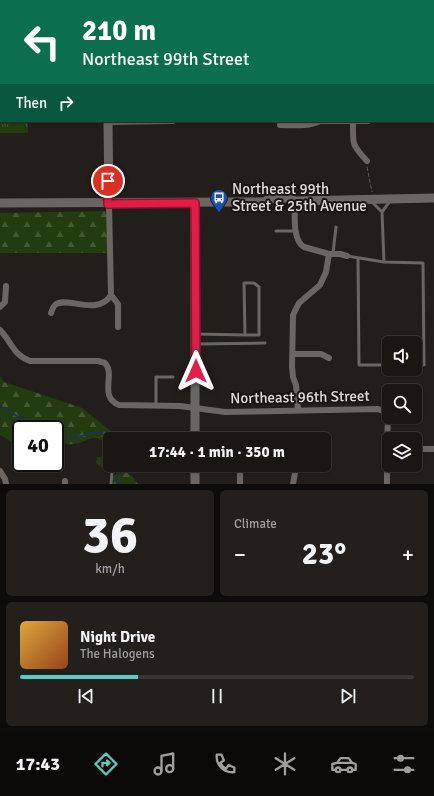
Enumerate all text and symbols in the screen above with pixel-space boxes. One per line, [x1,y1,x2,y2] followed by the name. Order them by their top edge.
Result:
[82,14,156,48] text: 210 m
[16,16,68,68] icon: left
[82,48,249,70] text: Northeast 99th Street
[55,92,77,114] icon: right
[16,94,47,112] text: Then
[91,164,125,198] pin
[97,170,119,192] icon: arrive
[232,180,367,215] place label: Northeast 99th Street & 25th Avenue
[209,188,229,213] bus stop icon: Northeast 99th Street & 25th Avenue
[382,336,422,472] map controls
[382,336,422,376] button: sound
[175,350,217,392] position arrow
[382,384,422,424] button: search
[230,387,370,407] street label: Northeast 96th Street
[12,420,64,472] speed limit sign: 40
[382,432,422,472] button: layers
[149,443,285,461] text: 17:44 · 1 min · 350 m
[82,503,138,567] text: 36
[234,516,277,532] text: Climate
[302,536,346,573] text: 23°
[234,541,246,568] text: −
[402,541,414,568] text: +
[95,561,125,577] text: km/h
[80,628,155,646] text: Night Drive
[80,646,155,662] text: The Halogens
[75,685,97,707] icon: previous
[206,685,228,707] icon: pause
[337,685,359,707] icon: next
[92,750,120,778] icon: directions
[151,750,179,778] icon: music
[211,750,239,778] icon: phone
[271,750,299,778] icon: climate
[330,750,358,778] icon: car
[390,750,418,778] icon: filters
[16,753,60,775] text: 17:43

